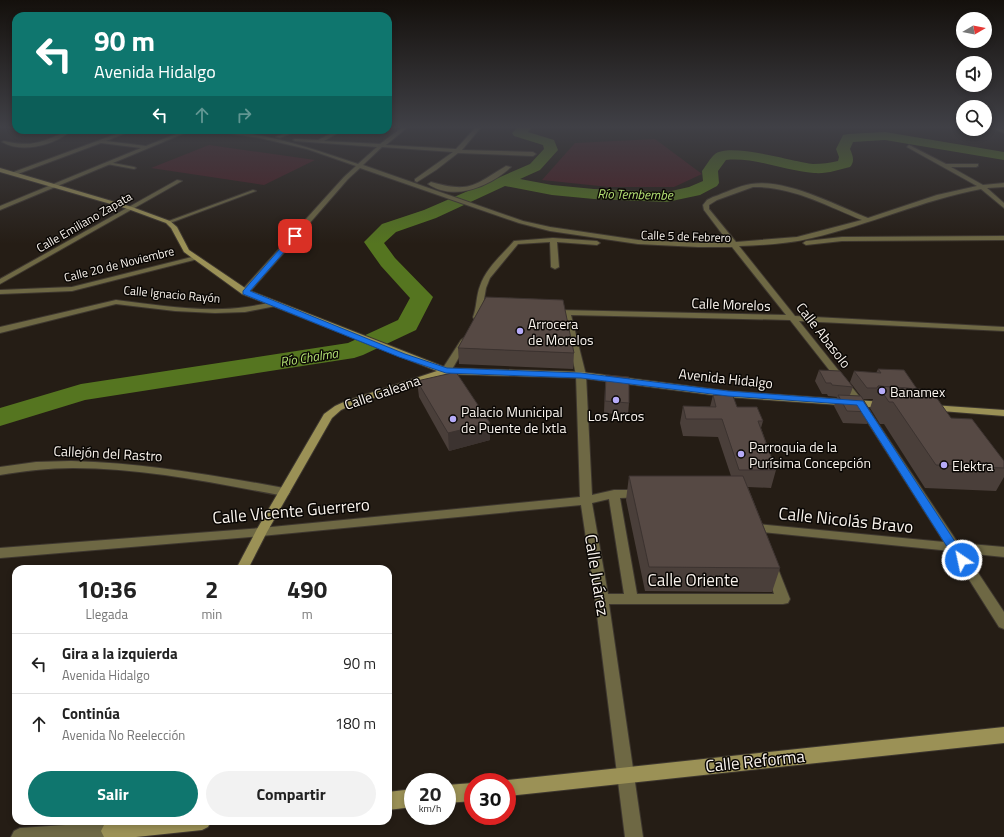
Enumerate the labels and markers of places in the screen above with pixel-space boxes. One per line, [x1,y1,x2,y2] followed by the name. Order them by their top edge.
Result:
[278,219,312,253] pin
[528,313,594,350] place label: Arrocera de Morelos
[515,326,525,336] marker: Arrocera de Morelos
[890,381,946,402] place label: Banamex
[877,386,887,396] marker: Banamex
[611,395,621,405] marker: Los Arcos
[461,401,566,438] place label: Palacio Municipal de Puente de Ixtla
[588,405,644,426] place label: Los Arcos
[448,414,458,424] marker: Palacio Municipal de Puente de Ixtla
[749,436,871,473] place label: Parroquia de la Purísima Concepción
[736,449,746,459] marker: Parroquia de la Purísima Concepción
[952,455,994,476] place label: Elektra
[939,460,949,470] marker: Elektra

